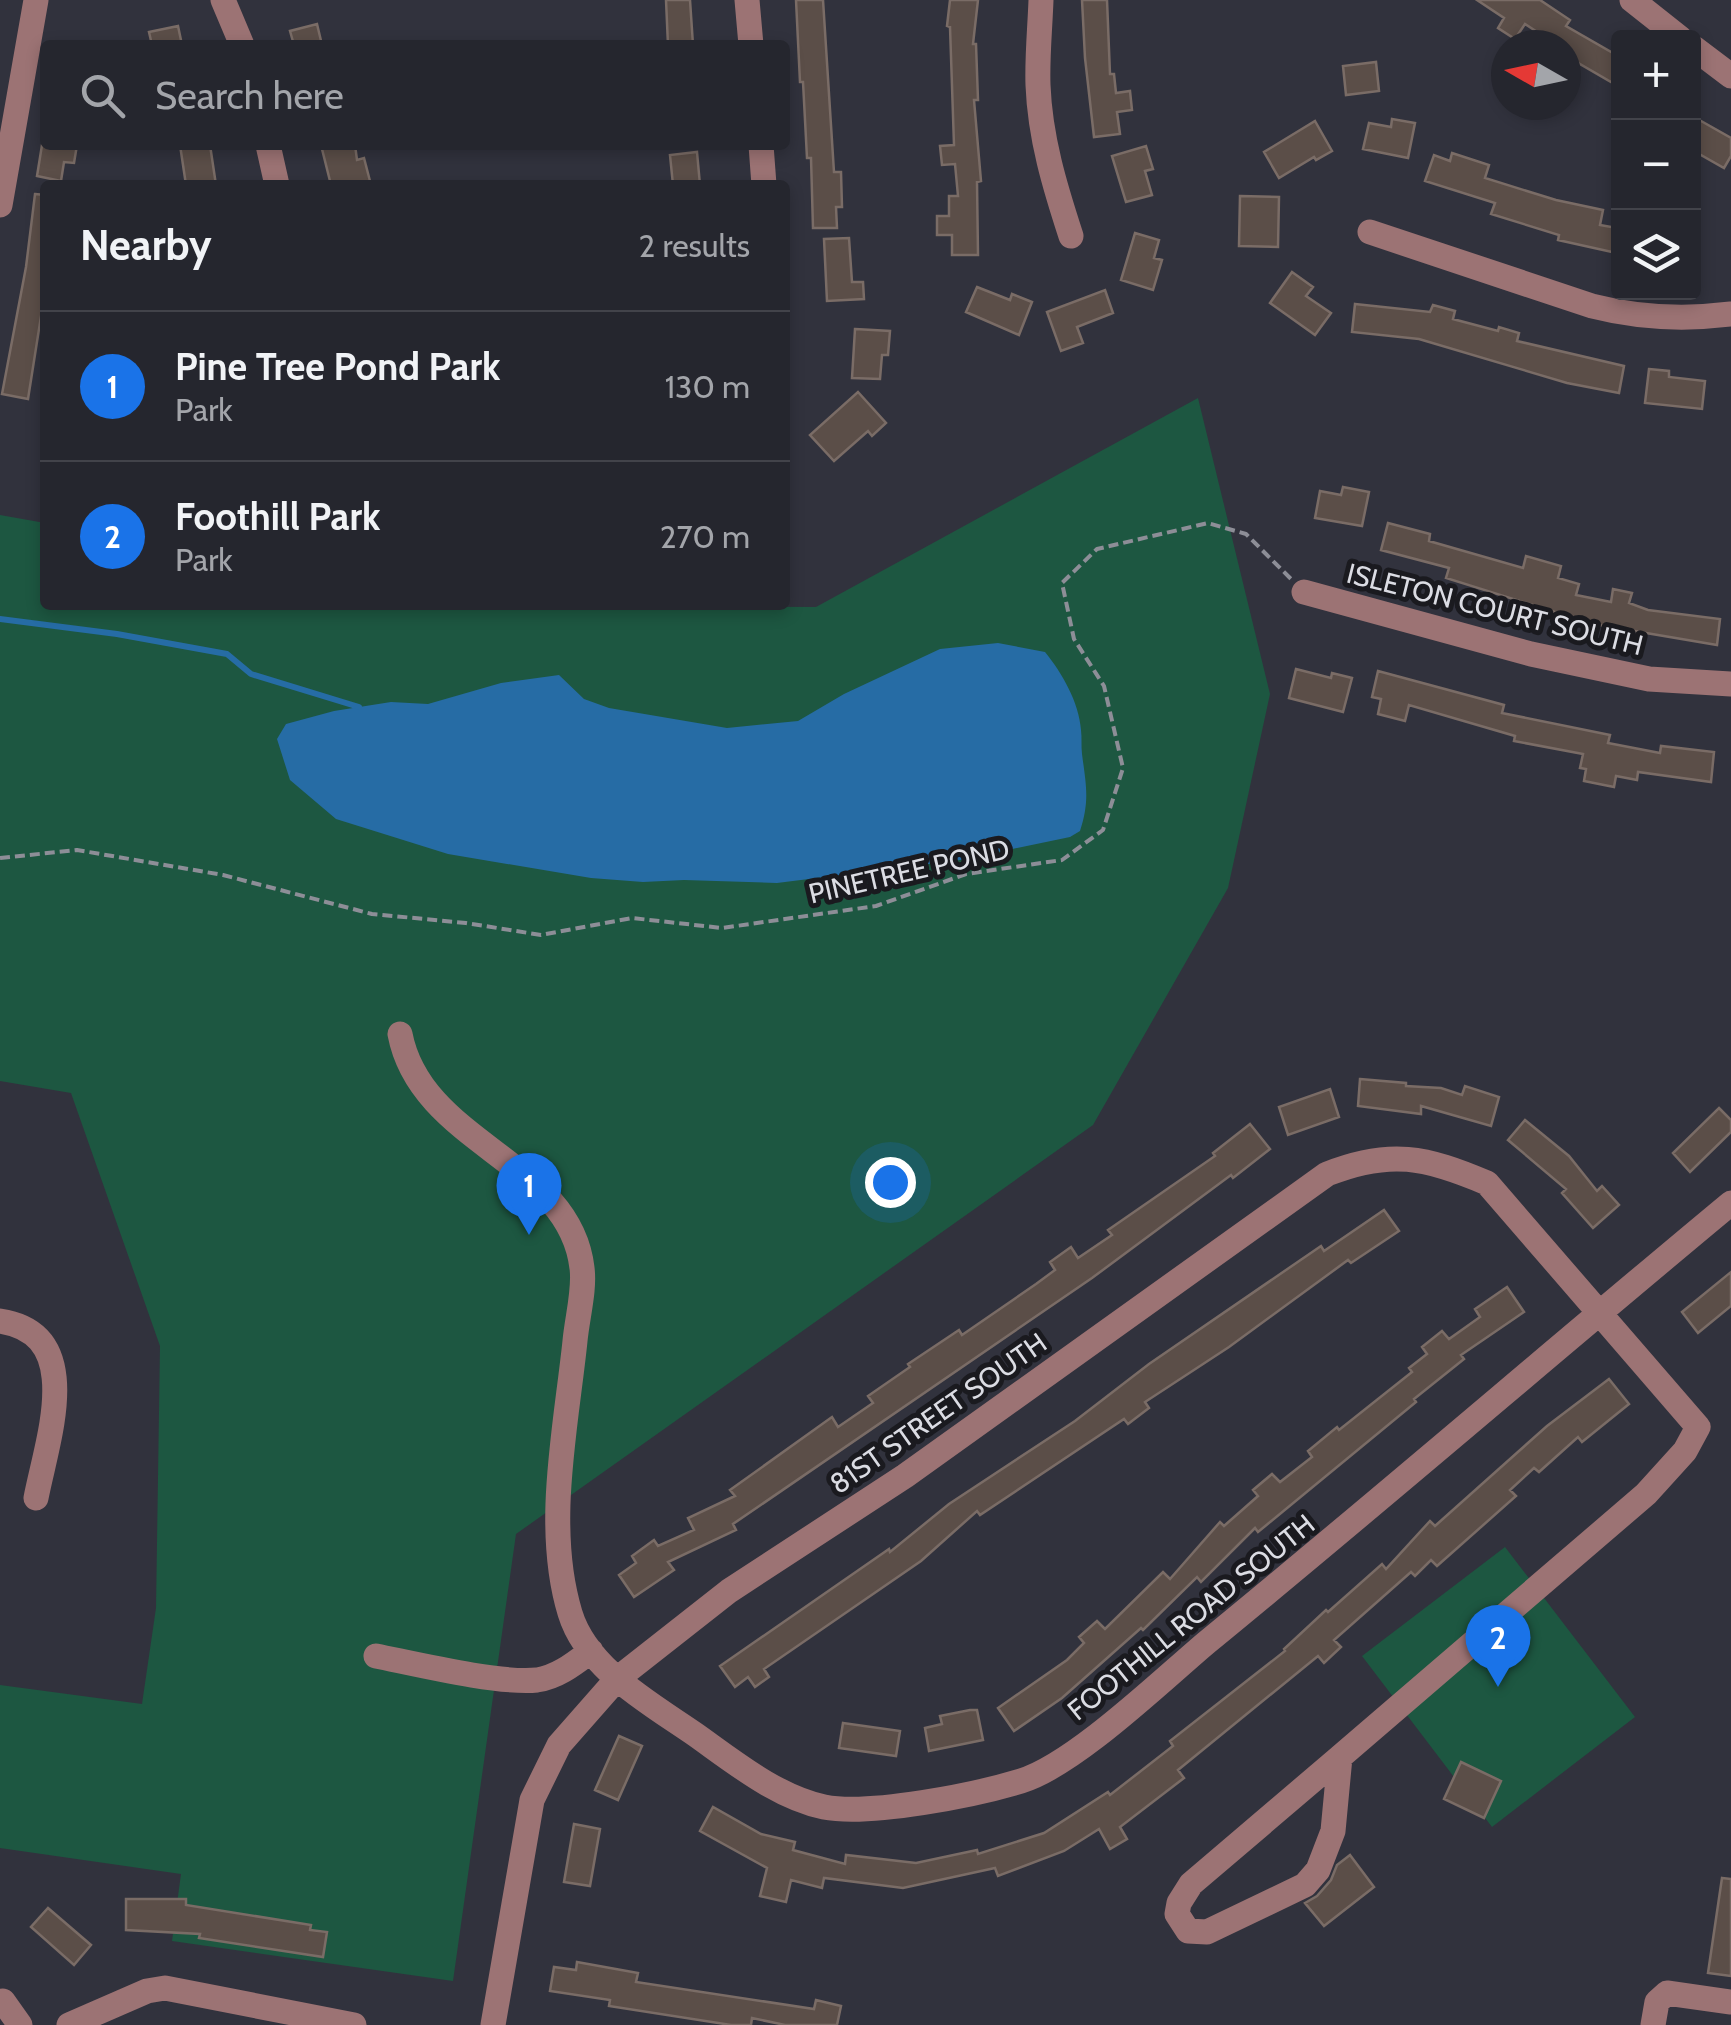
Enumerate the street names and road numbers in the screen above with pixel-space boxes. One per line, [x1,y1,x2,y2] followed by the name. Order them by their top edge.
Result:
[1343,556,1647,662] street label: ISLETON COURT SOUTH
[805,831,1013,911] street label: PINETREE POND
[823,1325,1053,1501] street label: 81ST STREET SOUTH
[1061,1507,1321,1727] street label: FOOTHILL ROAD SOUTH

